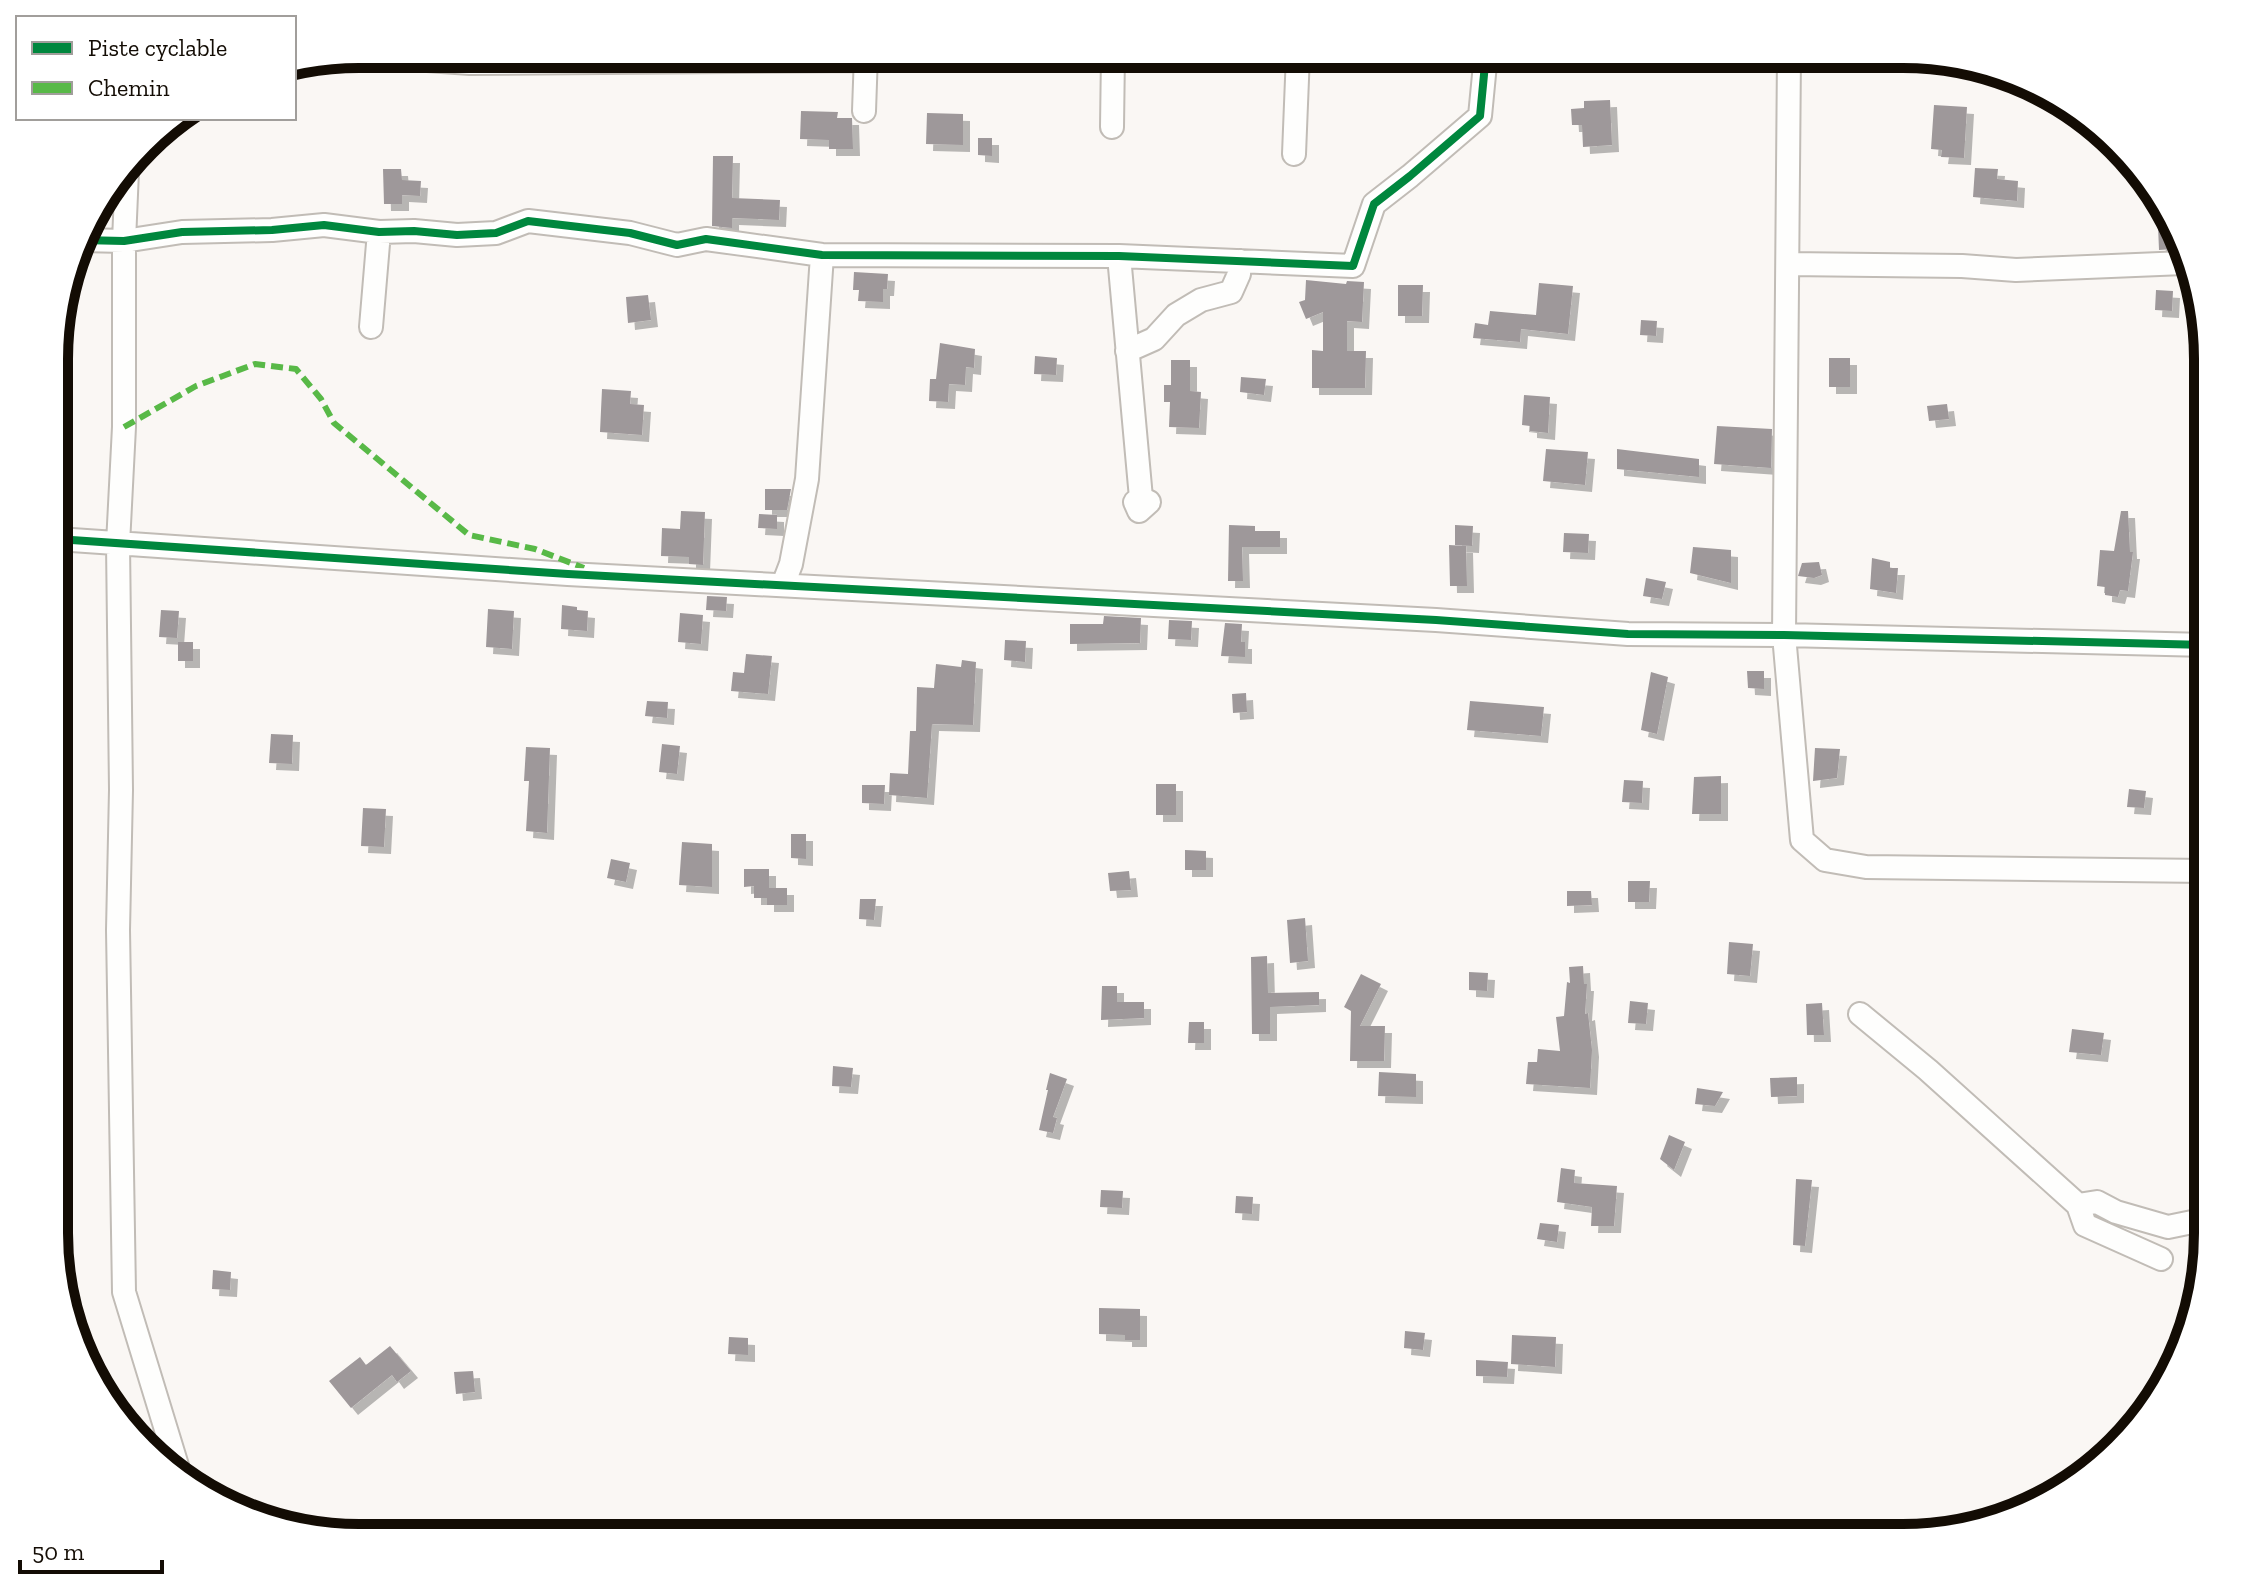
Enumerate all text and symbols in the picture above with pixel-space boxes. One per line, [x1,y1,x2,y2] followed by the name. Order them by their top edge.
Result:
[16,16,296,120] legend
[88,33,227,62] text: Piste cyclable
[88,73,170,102] text: Chemin
[20,1524,162,1574] scale bar
[32,1537,85,1566] text: 50 m

